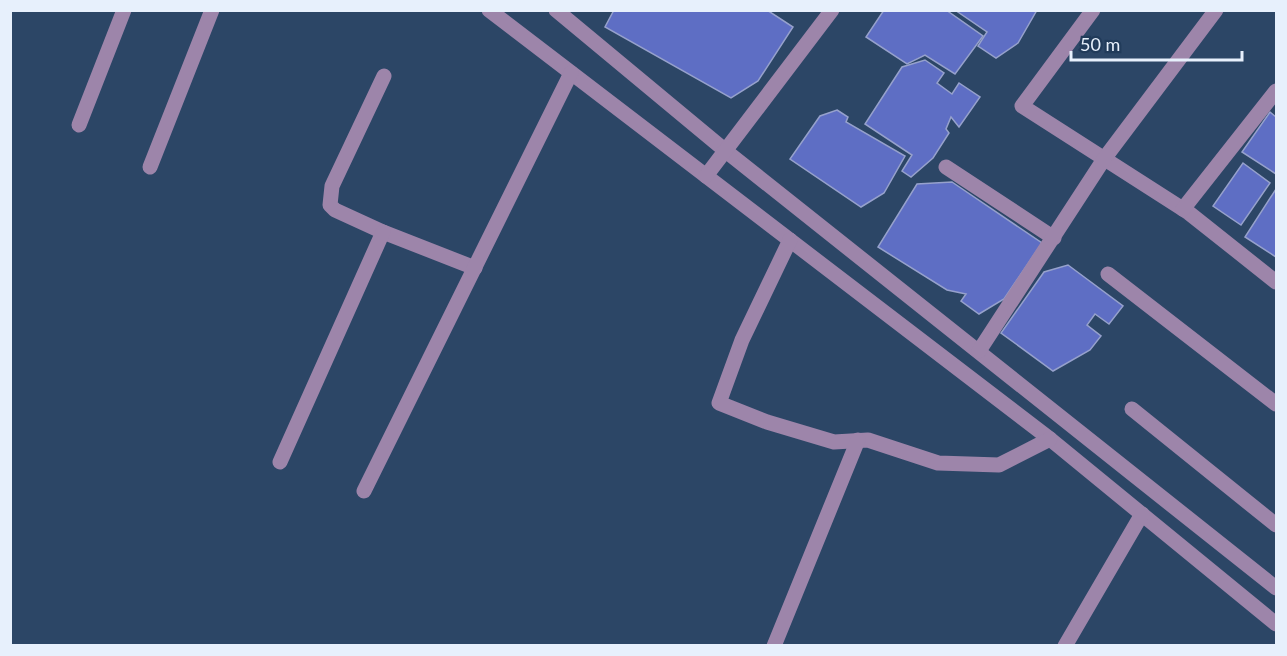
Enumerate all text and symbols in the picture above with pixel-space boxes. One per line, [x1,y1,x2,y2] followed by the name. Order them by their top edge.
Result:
[1071,24,1242,62] scale bar
[1080,33,1120,55] text: 50 m

